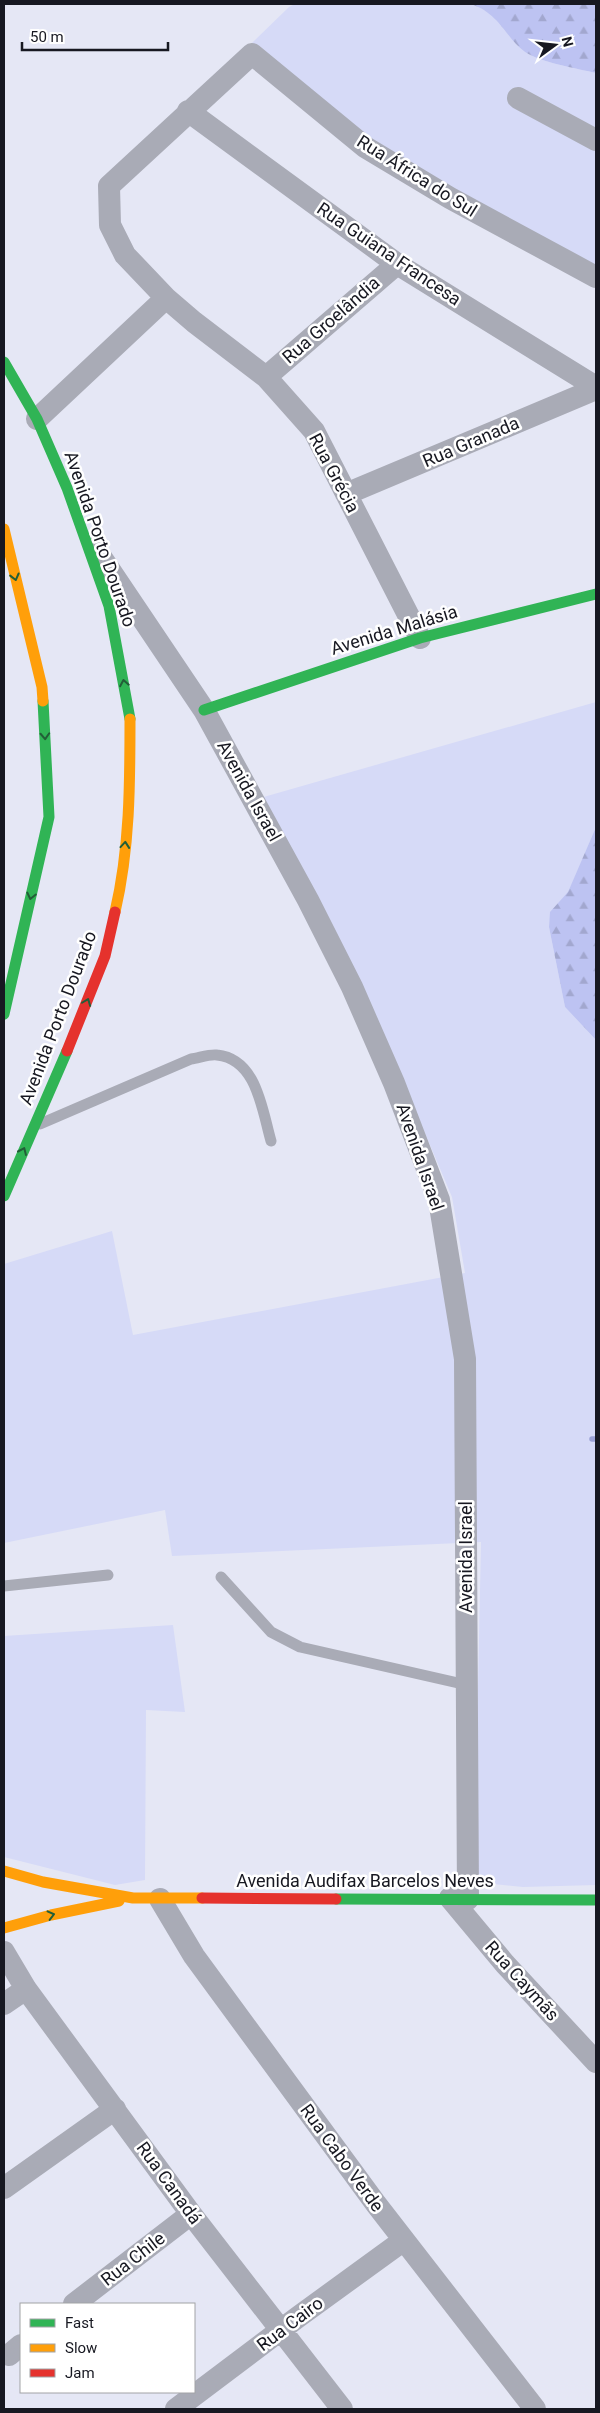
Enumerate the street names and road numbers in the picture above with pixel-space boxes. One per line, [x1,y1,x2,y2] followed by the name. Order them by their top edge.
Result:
[353,130,481,221] street label: Rua África do Sul
[313,198,465,310] street label: Rua Guiana Francesa
[278,272,383,367] street label: Rua Groelândia
[419,412,522,471] street label: Rua Granada
[305,430,364,516] street label: Rua Grécia
[60,448,140,630] street label: Avenida Porto Dourado
[328,600,460,659] street label: Avenida Malásia
[213,737,286,845] street label: Avenida Israel
[15,928,100,1108] street label: Avenida Porto Dourado
[392,1101,449,1213] street label: Avenida Israel
[455,1501,476,1613] street label: Avenida Israel
[236,1870,494,1891] street label: Avenida Audifax Barcelos Neves
[481,1936,564,2025] street label: Rua Caymãs
[296,2100,388,2216] street label: Rua Cabo Verde
[133,2138,206,2228] street label: Rua Canadá
[97,2227,169,2290] street label: Rua Chile
[252,2292,327,2355] street label: Rua Cairo

